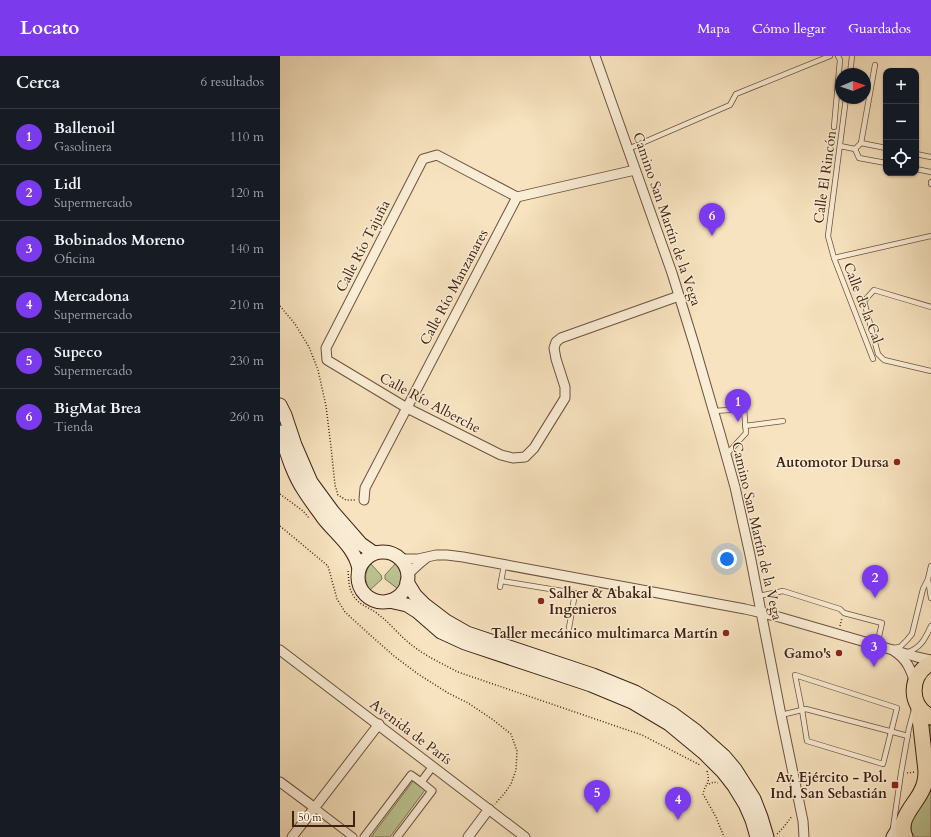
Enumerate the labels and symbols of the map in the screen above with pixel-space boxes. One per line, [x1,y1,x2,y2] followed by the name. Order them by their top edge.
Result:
[835,68,871,104] north arrow
[809,129,841,225] street label: Calle El Rincón
[628,130,706,308] street label: Camino San Martín de la Vega
[332,197,394,295] street label: Calle Río Tajuña
[699,203,725,236] pin: 6
[415,225,493,348] street label: Calle Río Manzanares
[839,260,887,347] street label: Calle de la Cal
[376,368,484,438] street label: Calle Río Alberche
[725,389,751,422] pin: 1
[727,440,787,622] street label: Camino San Martín de la Vega
[776,453,889,472] place label: Automotor Dursa
[892,457,902,467] marker: Automotor Dursa
[717,549,737,569] your location
[862,565,888,598] pin: 2
[549,584,652,619] place label: Salher & Abakal Ingenieros
[536,596,546,606] marker: Salher & Abakal Ingenieros
[491,624,718,643] place label: Taller mecánico multimarca Martín
[721,628,731,638] marker: Taller mecánico multimarca Martín
[861,634,887,667] pin: 3
[784,644,831,663] place label: Gamo's
[834,648,844,658] marker: Gamo's
[366,695,456,769] street label: Avenida de París
[770,768,887,803] place label: Av. Ejército - Pol. Ind. San Sebastián
[584,780,610,813] pin: 5
[890,780,900,790] marker: Av. Ejército - Pol. Ind. San Sebastián
[665,787,691,820] pin: 4
[292,809,355,828] scale bar

